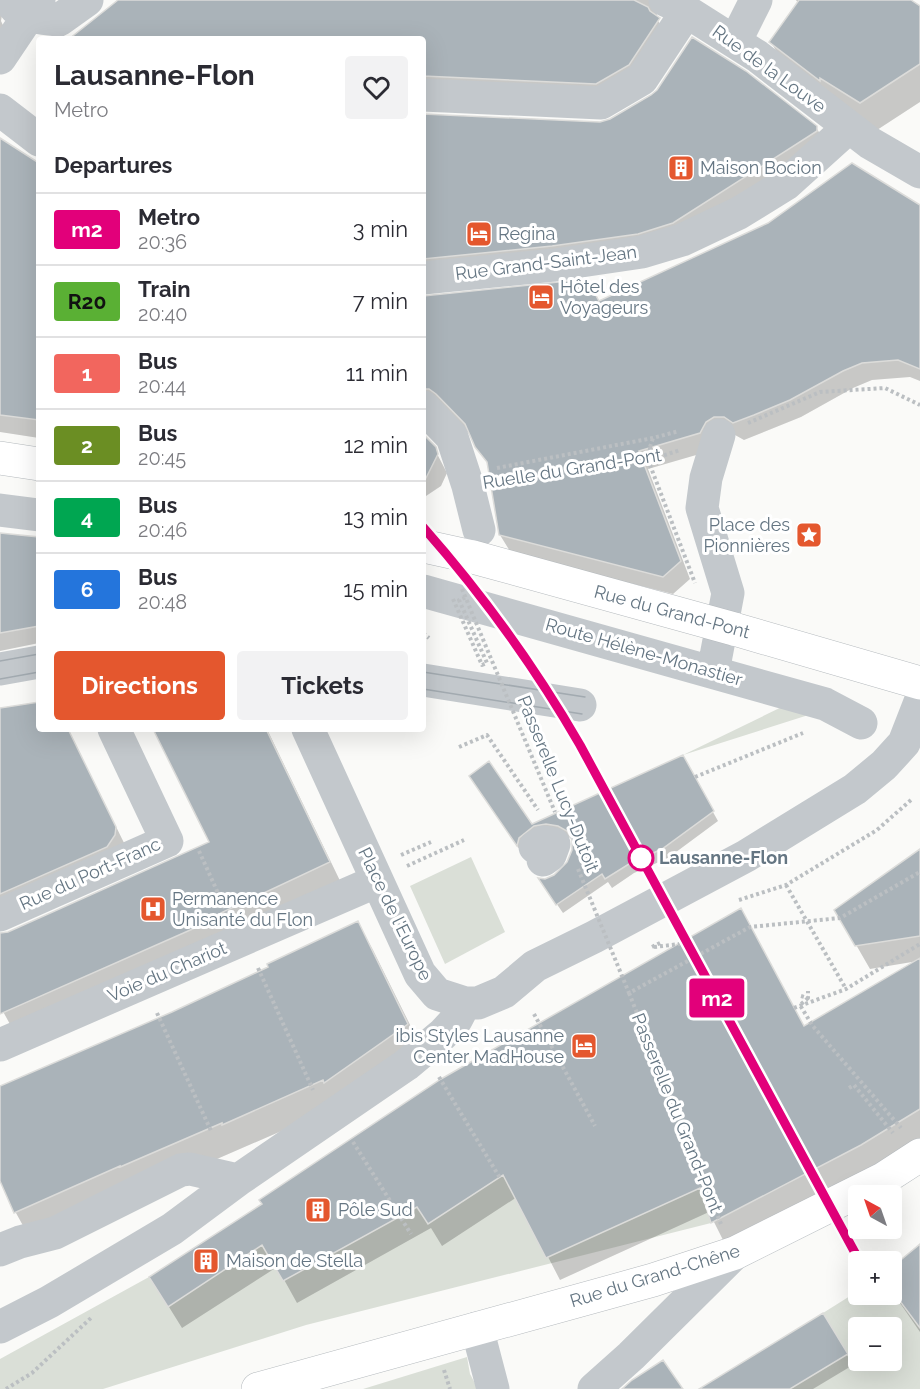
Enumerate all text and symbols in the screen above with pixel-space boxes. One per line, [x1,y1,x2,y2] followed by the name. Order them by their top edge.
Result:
[709,21,830,117] street label: Rue de la Louve
[345,56,408,119] button: heart
[54,59,255,92] text: Lausanne-Flon
[54,98,108,122] text: Metro
[54,152,172,178] text: Departures
[666,153,696,183] building icon: Maison Bocion
[700,157,822,178] place label: Maison Bocion
[138,204,200,230] text: Metro
[353,216,408,242] text: 3 min
[71,217,103,242] text: m2
[464,219,494,249] hotel icon: Regina
[498,223,555,244] place label: Regina
[138,230,187,254] text: 20:36
[454,241,638,284] street label: Rue Grand-Saint-Jean
[138,276,191,302] text: Train
[560,276,648,318] place label: Hôtel des Voyageurs
[526,282,556,312] hotel icon: Hôtel des Voyageurs
[353,288,408,314] text: 7 min
[68,289,106,314] text: R20
[138,302,188,326] text: 20:40
[138,348,177,374] text: Bus
[346,360,408,386] text: 11 min
[82,361,92,386] text: 1
[138,374,186,398] text: 20:44
[138,420,177,446] text: Bus
[344,432,408,458] text: 12 min
[81,433,93,458] text: 2
[481,444,663,493] street label: Ruelle du Grand-Pont
[138,446,186,470] text: 20:45
[138,492,177,518] text: Bus
[343,504,408,530] text: 13 min
[81,505,93,530] text: 4
[703,514,790,556] place label: Place des Pionnières
[138,518,187,542] text: 20:46
[794,520,824,550] place icon: Place des Pionnières
[138,564,177,590] text: Bus
[343,576,408,602] text: 15 min
[81,577,93,602] text: 6
[592,581,752,642] street label: Rue du Grand-Pont
[138,590,187,614] text: 20:48
[543,613,746,690] street label: Route Hélène-Monastier
[54,651,225,720] button: Directions
[237,651,408,720] button: Tickets
[513,692,604,875] street label: Passerelle Lucy-Dutoit
[16,833,164,914] street label: Rue du Port-Franc
[354,844,437,984] street label: Place de l'Europe
[628,845,654,871] marker: Lausanne-Flon
[659,847,788,868] place label: Lausanne-Flon
[172,888,313,930] place label: Permanence Unisanté du Flon
[138,894,168,924] hospital icon: Permanence Unisanté du Flon
[104,937,229,1006] street label: Voie du Chariot
[690,978,744,1018] line badge: m2
[701,986,733,1011] text: m2
[628,1010,727,1216] street label: Passerelle du Grand-Pont
[395,1025,564,1067] place label: ibis Styles Lausanne Center MadHouse
[569,1031,599,1061] hotel icon: ibis Styles Lausanne Center MadHouse
[848,1185,902,1239] north arrow
[848,1185,902,1371] map controls
[303,1195,333,1225] building icon: Pôle Sud
[338,1199,413,1220] place label: Pôle Sud
[567,1240,743,1311] street label: Rue du Grand-Chêne
[191,1246,221,1276] building icon: Maison de Stella
[226,1250,363,1271] place label: Maison de Stella
[848,1251,902,1305] button: +
[848,1317,902,1371] button: −

